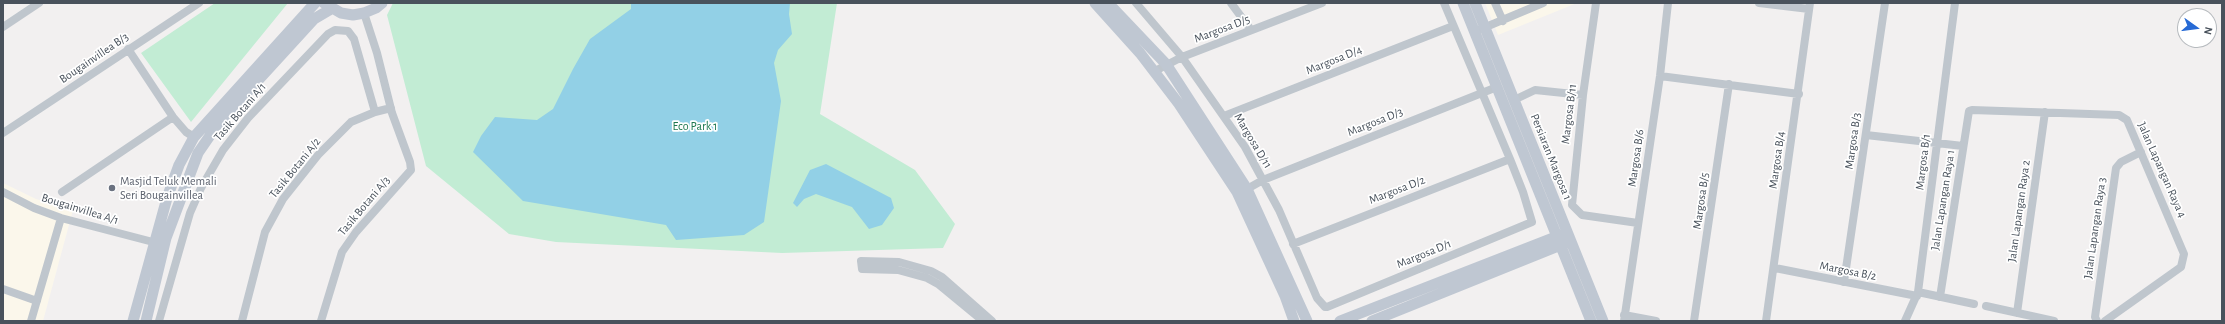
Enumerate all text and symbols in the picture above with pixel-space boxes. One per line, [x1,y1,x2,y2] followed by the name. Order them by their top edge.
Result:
[2177,8,2217,48] north arrow
[1192,12,1252,46] street label: Margosa D/5
[2202,26,2214,36] text: N
[57,30,131,86] street label: Bougainvillea B/3
[1304,42,1364,78] street label: Margosa D/4
[211,80,269,144] street label: Tasik Botani A/1
[1558,83,1580,145] street label: Margosa B/11
[1345,104,1405,140] street label: Margosa D/3
[1231,111,1275,171] street label: Margosa D/11
[1527,112,1575,202] street label: Persiaran Margosa 1
[1842,112,1864,170] street label: Margosa B/3
[673,119,717,133] park label: Eco Park 1
[2134,120,2190,220] street label: Jalan Lapangan Raya 4
[1625,128,1647,188] street label: Margosa B/6
[1766,130,1788,190] street label: Margosa B/4
[1912,133,1934,191] street label: Margosa B/1
[266,135,324,201] street label: Tasik Botani A/2
[1928,149,1958,251] street label: Jalan Lapangan Raya 1
[2005,159,2033,263] street label: Jalan Lapangan Raya 2
[1690,172,1712,230] street label: Margosa B/5
[335,173,393,239] street label: Tasik Botani A/3
[1367,173,1427,207] street label: Margosa D/2
[120,174,217,202] place label: Masjid Teluk Memali Seri Bougainvillea
[2081,176,2109,280] street label: Jalan Lapangan Raya 3
[107,183,117,193] marker: Masjid Teluk Memali Seri Bougainvillea
[40,190,120,228] street label: Bougainvillea A/1
[1395,237,1453,271] street label: Margosa D/1
[1818,258,1878,284] street label: Margosa B/2

